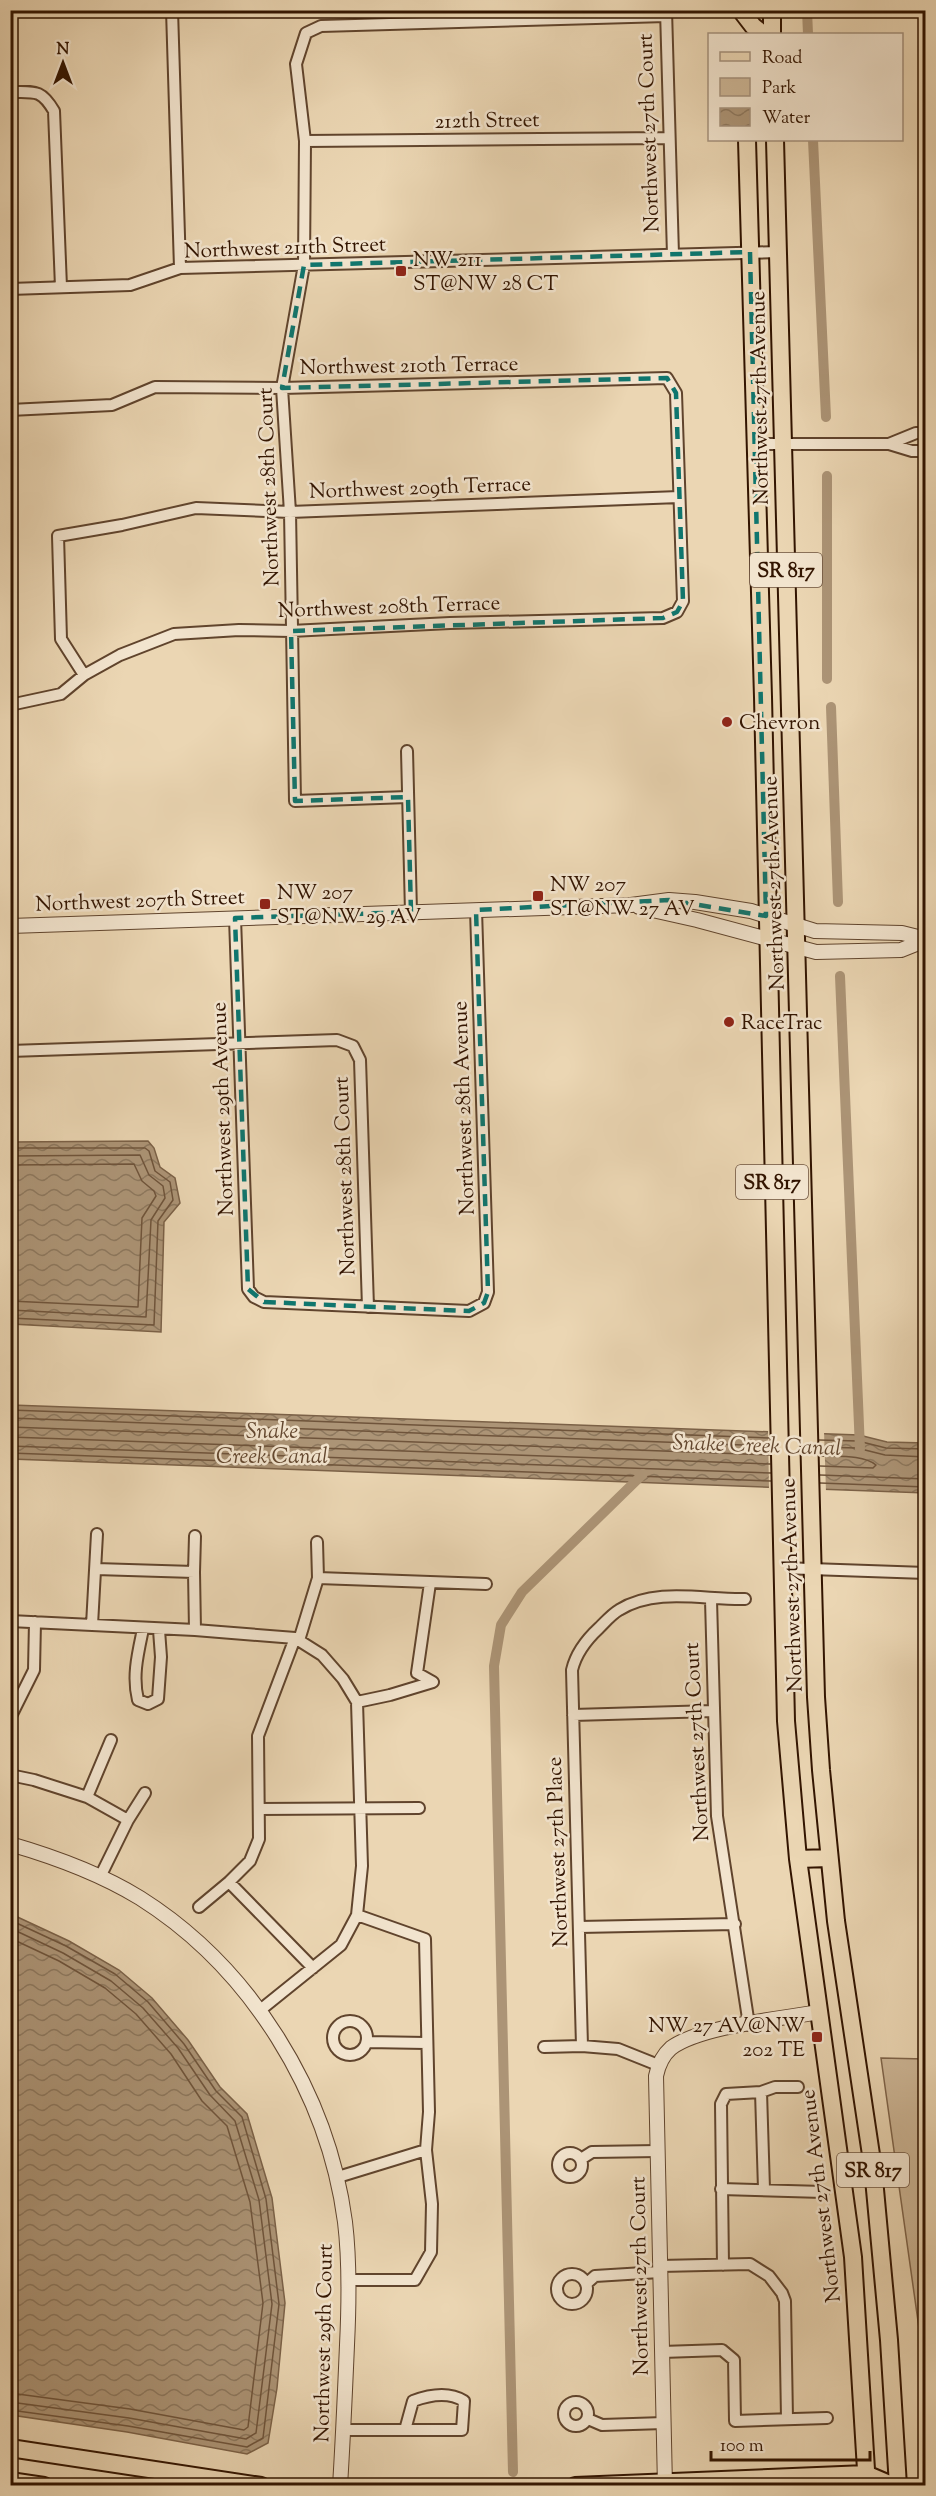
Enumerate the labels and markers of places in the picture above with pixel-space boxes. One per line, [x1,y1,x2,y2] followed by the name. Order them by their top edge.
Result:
[413,246,558,300] place label: NW 211 ST@NW 28 CT
[394,264,408,278] marker: NW 211 ST@NW 28 CT
[739,709,820,739] place label: Chevron
[720,715,734,729] marker: Chevron
[550,871,695,925] place label: NW 207 ST@NW 27 AV
[277,879,421,933] place label: NW 207 ST@NW 29 AV
[531,889,545,903] marker: NW 207 ST@NW 27 AV
[258,897,272,911] marker: NW 207 ST@NW 29 AV
[741,1009,823,1039] place label: RaceTrac
[722,1015,736,1029] marker: RaceTrac
[648,2012,805,2066] place label: NW 27 AV@NW 202 TE
[810,2030,824,2044] marker: NW 27 AV@NW 202 TE

